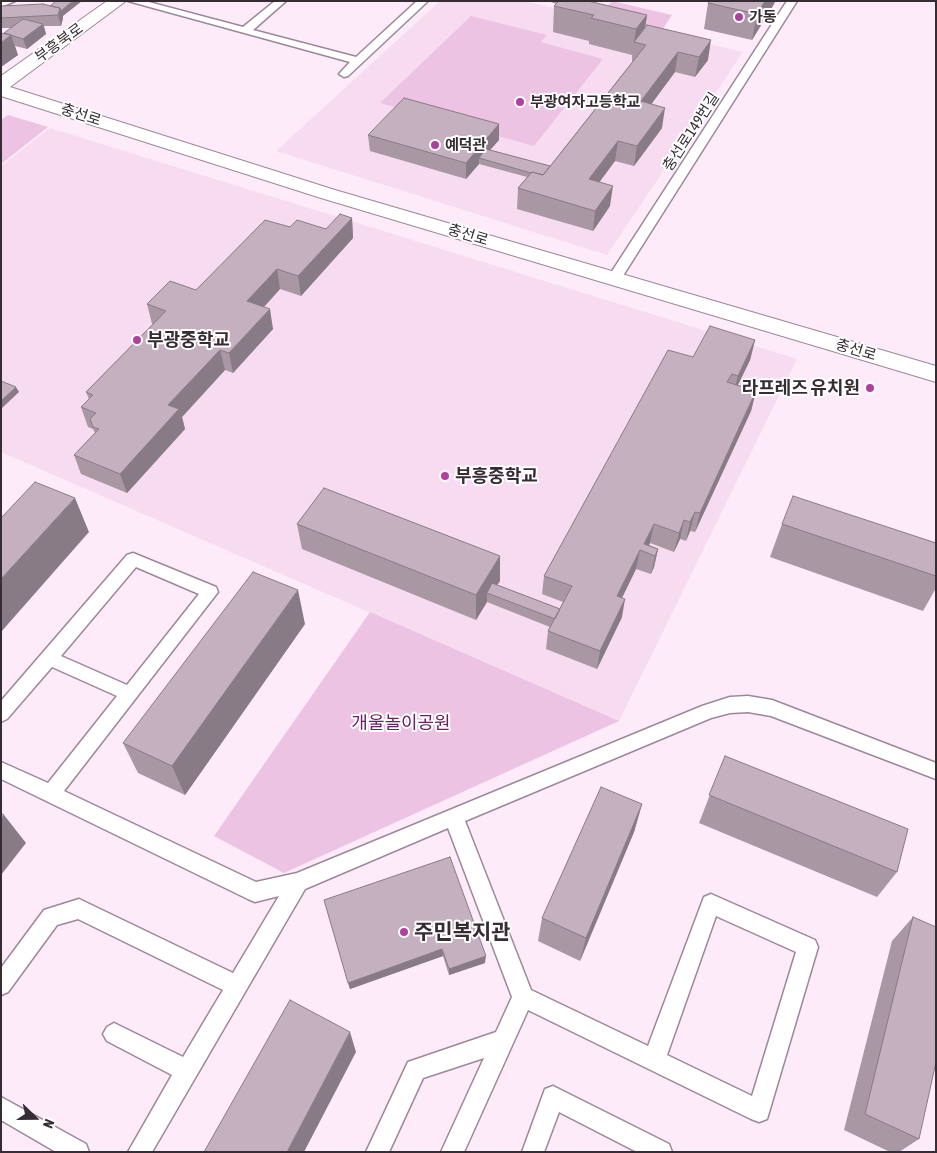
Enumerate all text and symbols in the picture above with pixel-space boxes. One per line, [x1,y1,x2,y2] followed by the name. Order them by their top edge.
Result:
[749,8,777,26] place label: 가동
[733,11,745,23] marker: 가동
[31,19,87,67] street label: 부흥북로
[659,89,723,175] street label: 충선로149번길
[530,93,640,111] place label: 부광여자고등학교
[514,96,526,108] marker: 부광여자고등학교
[59,100,103,130] street label: 충선로
[445,136,486,154] place label: 예덕관
[429,139,441,151] marker: 예덕관
[446,220,490,250] street label: 충선로
[147,329,230,351] place label: 부광중학교
[131,334,143,346] marker: 부광중학교
[834,335,878,365] street label: 충선로
[742,377,860,399] place label: 라프레즈 유치원
[864,382,876,394] marker: 라프레즈 유치원
[455,465,538,487] place label: 부흥중학교
[439,470,451,482] marker: 부흥중학교
[351,712,451,734] park label: 개울놀이공원
[414,919,511,945] place label: 주민복지관
[398,926,410,938] marker: 주민복지관
[10,1093,60,1143] north arrow
[40,1117,58,1130] text: N

